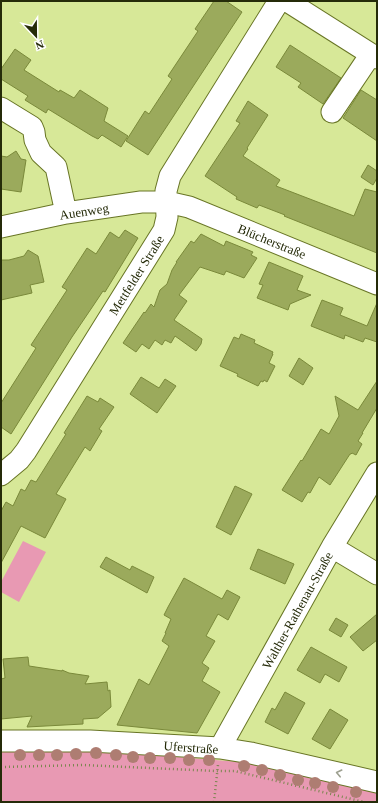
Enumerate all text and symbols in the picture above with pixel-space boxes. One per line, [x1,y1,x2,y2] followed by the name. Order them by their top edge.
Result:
[16,16,56,56] north arrow
[34,38,46,52] text: N
[58,200,110,223] street label: Auenweg
[236,221,308,262] street label: Blücherstraße
[106,232,167,318] street label: Mettfelder Straße
[259,549,336,671] street label: Walther-Rathenau-Straße
[163,738,219,757] street label: Uferstraße
[336,770,342,778] one-way arrow

